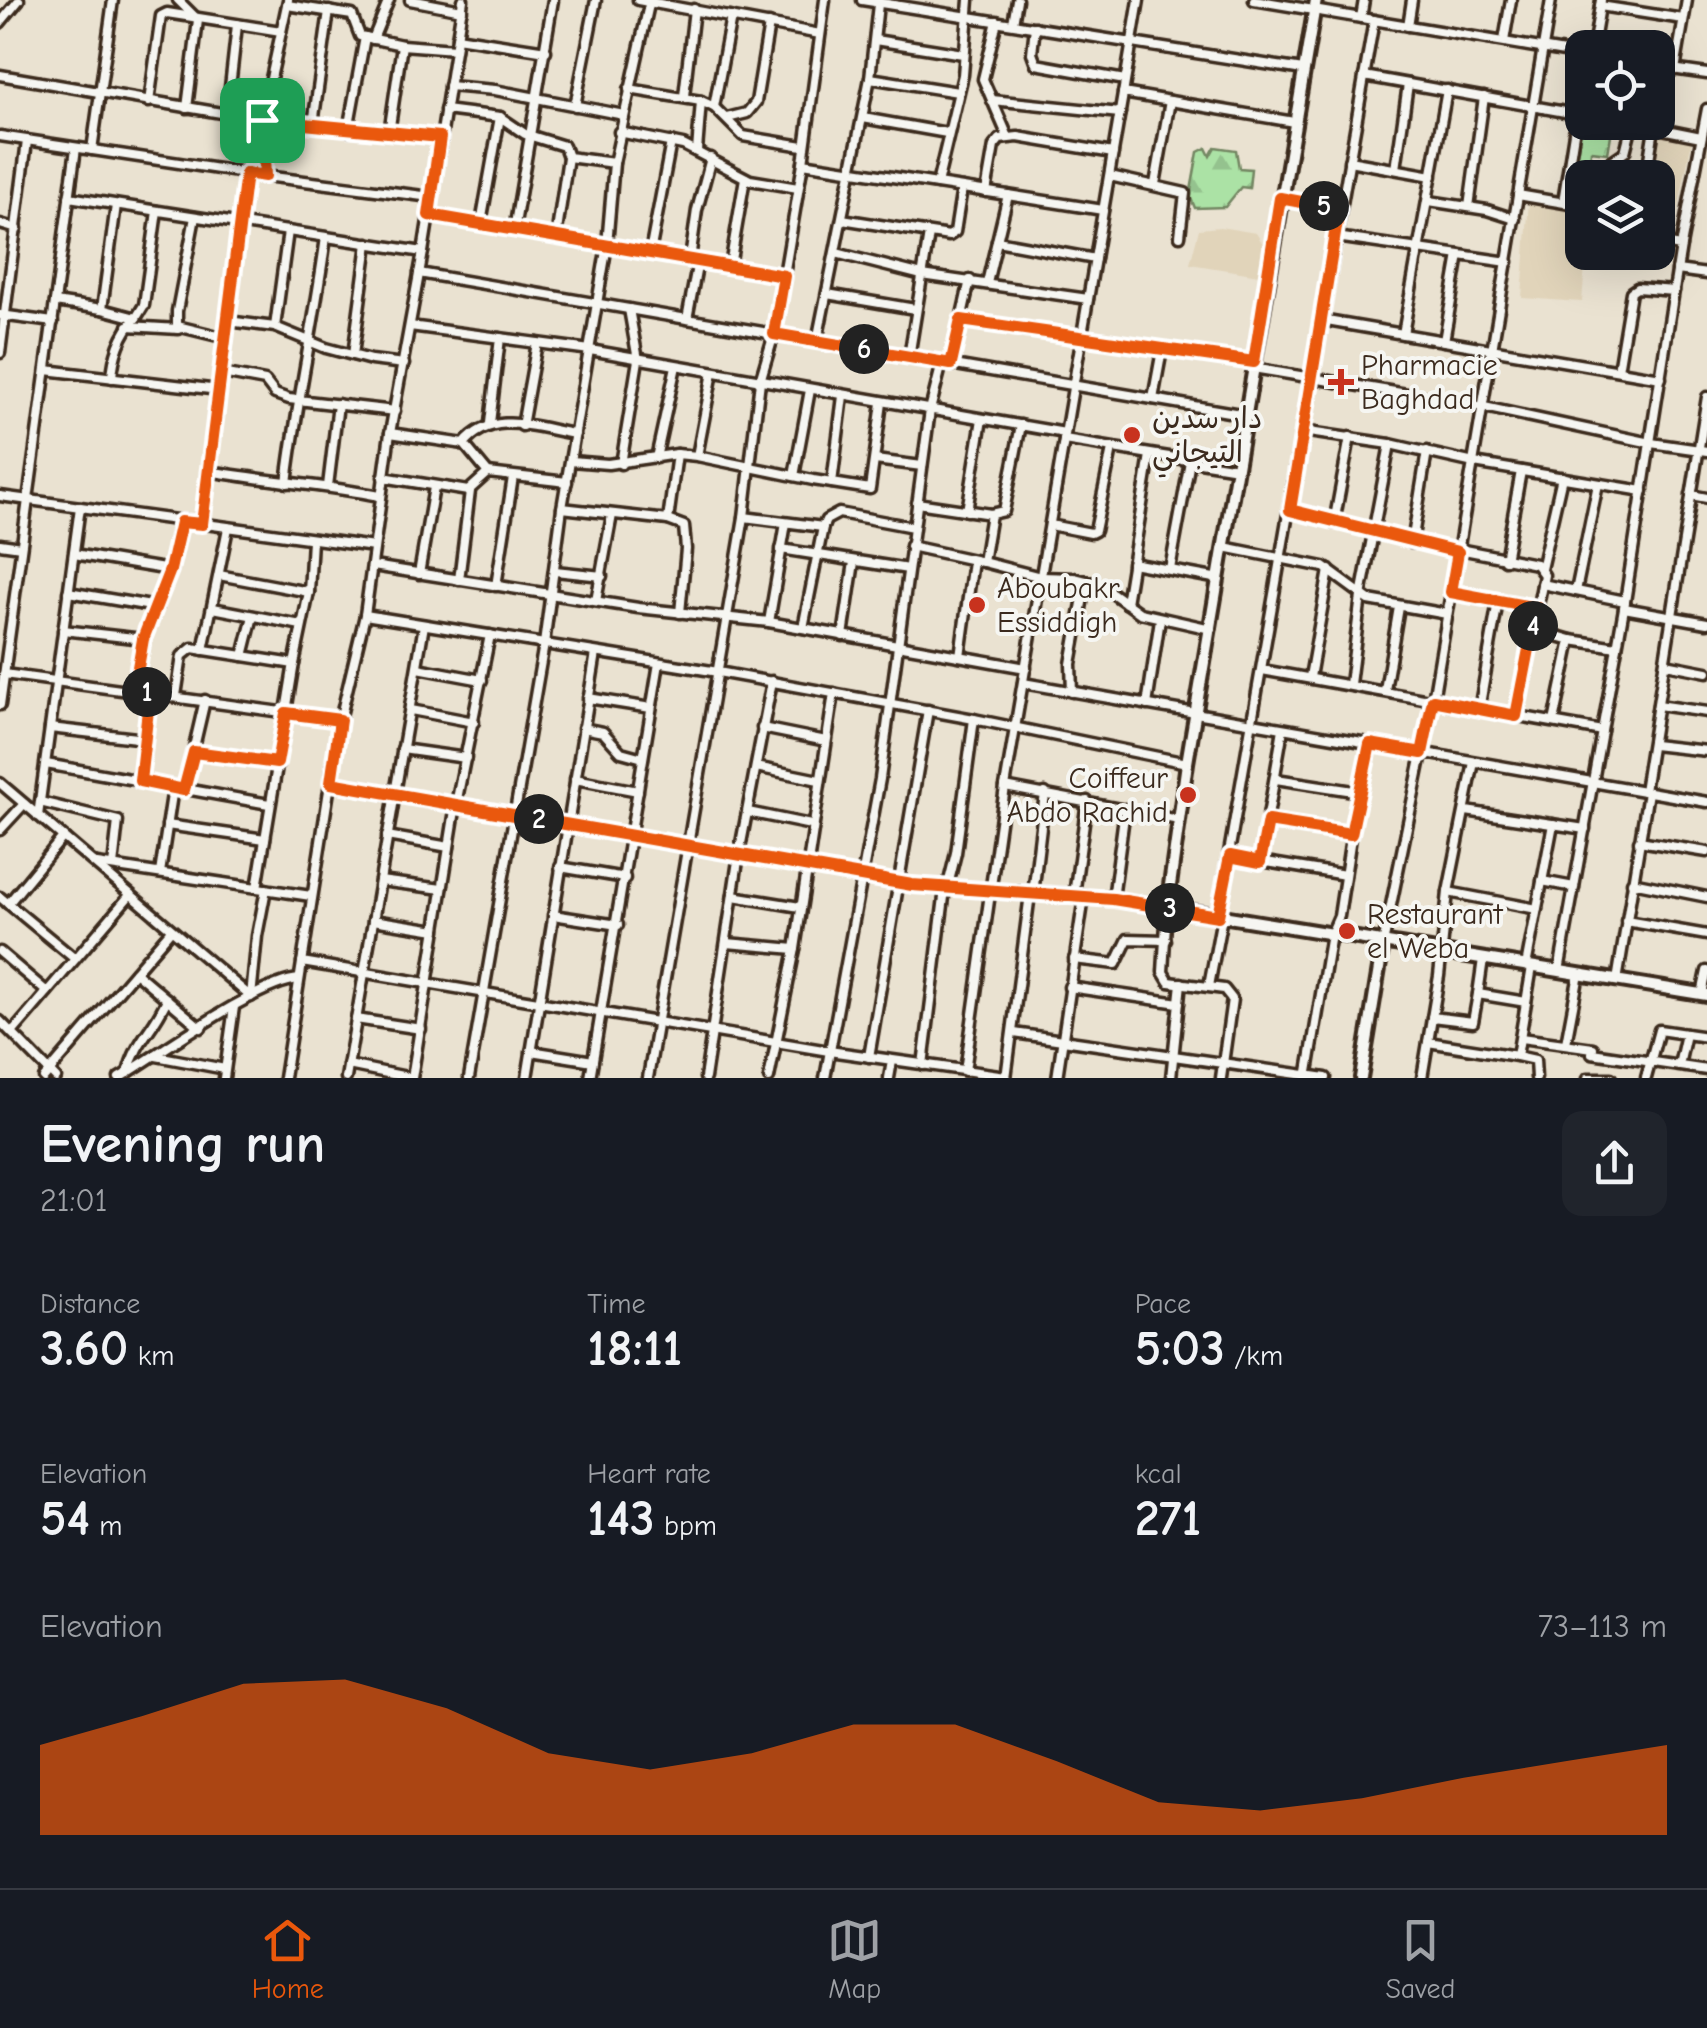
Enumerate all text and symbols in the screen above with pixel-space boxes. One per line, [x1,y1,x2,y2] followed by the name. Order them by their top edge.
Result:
[1565,30,1675,270] map controls
[1565,30,1675,140] button: locate
[220,78,305,163] pin
[235,93,290,148] icon: arrive
[1565,160,1675,270] button: layers
[1299,181,1349,231] pin: 5
[1317,190,1331,222] text: 5
[839,324,889,374] pin: 6
[857,333,871,365] text: 6
[1361,348,1498,417] place label: Pharmacie Baghdad
[1330,371,1352,393] marker: Pharmacie Baghdad
[1152,401,1263,478] place label: دار سدين التيجاني
[1121,424,1143,446] marker: دار سدين التيجاني
[997,571,1120,640] place label: Aboubakr Essiddigh
[966,594,988,616] marker: Aboubakr Essiddigh
[1508,601,1558,651] pin: 4
[1526,610,1540,642] text: 4
[122,667,172,717] pin: 1
[141,676,153,708] text: 1
[1006,761,1168,830] place label: Coiffeur Abdo Rachid
[1177,784,1199,806] marker: Coiffeur Abdo Rachid
[514,794,564,844] pin: 2
[532,803,546,835] text: 2
[1145,883,1195,933] pin: 3
[1163,892,1177,924] text: 3
[1367,897,1504,966] place label: Restaurant el Weba
[1336,920,1358,942] marker: Restaurant el Weba
[1562,1111,1667,1216] button: share
[40,1112,325,1176] text: Evening run
[40,1182,107,1219] text: 21:01
[40,1288,140,1320] text: Distance
[587,1288,645,1320] text: Time
[1135,1288,1191,1320] text: Pace
[40,1320,128,1378] text: 3.60
[587,1320,682,1378] text: 18:11
[1135,1320,1225,1378] text: 5:03
[128,1340,175,1372] text: km
[1225,1340,1283,1372] text: /km
[40,1458,147,1490] text: Elevation
[587,1458,711,1490] text: Heart rate
[1135,1458,1182,1490] text: kcal
[40,1490,90,1548] text: 54
[587,1490,655,1548] text: 143
[1135,1490,1201,1548] text: 271
[90,1510,123,1542] text: m
[655,1510,717,1542] text: bpm
[40,1608,163,1645] text: Elevation
[1538,1608,1667,1645] text: 73–113 m
[252,1913,324,2005] tab: Home
[827,1913,882,2005] tab: Map
[1385,1913,1455,2005] tab: Saved

